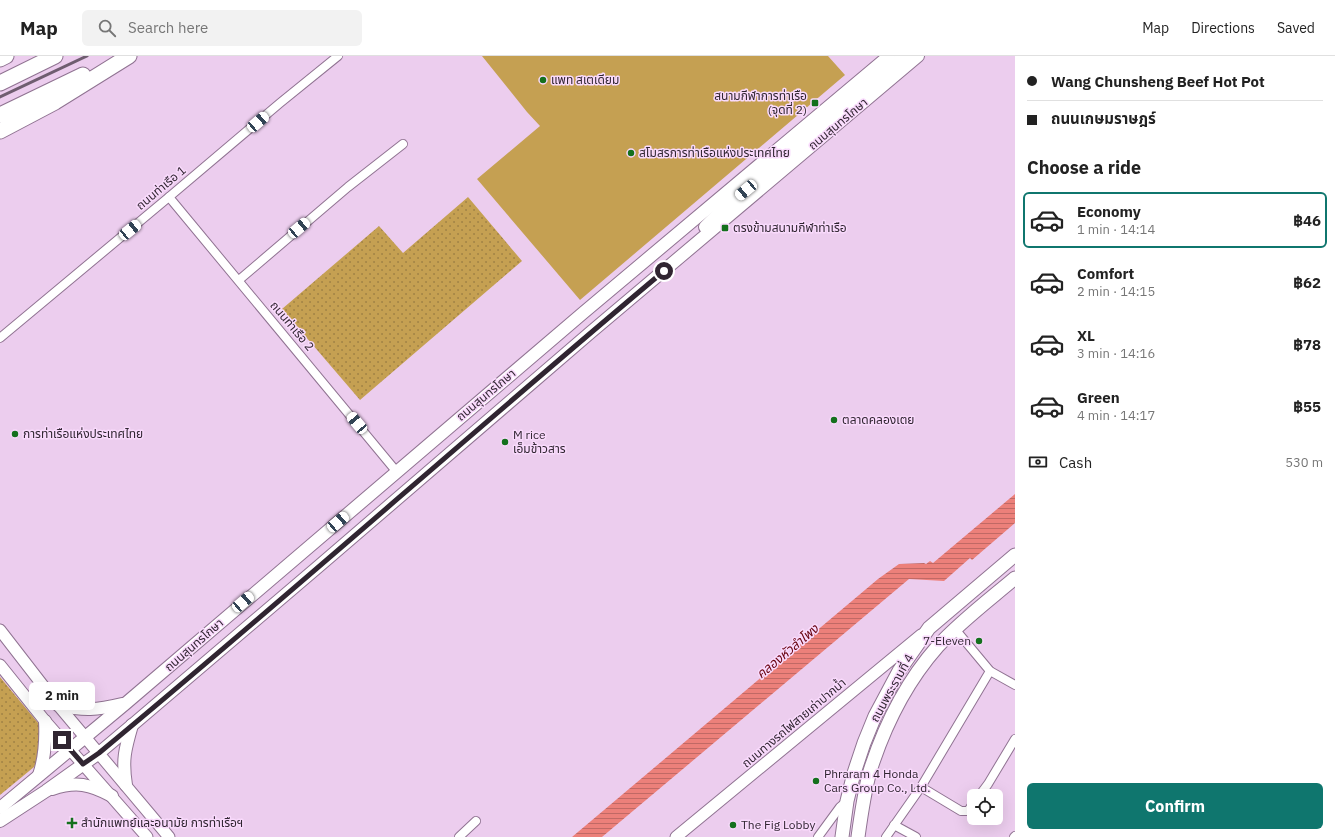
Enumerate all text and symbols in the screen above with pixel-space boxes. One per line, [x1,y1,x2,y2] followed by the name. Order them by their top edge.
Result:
[82,10,362,46] search box
[20,16,58,40] text: Map
[96,17,118,39] icon: search
[128,18,208,37] text: Search here
[1142,19,1169,37] text: Map
[1191,19,1255,37] text: Directions
[1277,19,1315,37] text: Saved
[551,72,619,87] place label: แพท สเตเดียม
[1051,72,1265,91] text: Wang Chunsheng Beef Hot Pot
[538,75,548,85] marker: แพท สเตเดียม
[714,88,807,117] place label: สนามกีฬาการท่าเรือ (จุดที่ 2)
[805,94,870,153] street label: ถนนสุนทรโกษา
[810,98,820,108] marker: สนามกีฬาการท่าเรือ (จุดที่ 2)
[1051,109,1156,128] text: ถนนเกษมราษฎร์
[245,110,271,134] car
[639,145,790,160] place label: สโมสรการท่าเรือแห่งประเทศไทย
[626,148,636,158] marker: สโมสรการท่าเรือแห่งประเทศไทย
[1027,156,1141,179] text: Choose a ride
[133,162,189,213] street label: ถนนท่าเรือ 1
[733,178,759,202] car
[1029,202,1065,238] icon: car
[1077,202,1141,221] text: Economy
[1293,211,1321,230] text: ฿46
[286,216,312,240] car
[117,218,143,242] car
[733,220,847,235] place label: ตรงข้ามสนามกีฬาท่าเรือ
[1077,221,1155,238] text: 1 min · 14:14
[720,223,730,233] marker: ตรงข้ามสนามกีฬาท่าเรือ
[655,262,673,280] route start
[1029,264,1065,300] icon: car
[1077,264,1134,283] text: Comfort
[1293,273,1321,292] text: ฿62
[1077,283,1155,300] text: 2 min · 14:15
[267,298,318,354] street label: ถนนท่าเรือ 2
[1029,326,1065,362] icon: car
[1077,326,1095,345] text: XL
[1293,335,1321,354] text: ฿78
[1077,345,1155,362] text: 3 min · 14:16
[453,365,518,424] street label: ถนนสุนทรโกษา
[1029,388,1065,424] icon: car
[1077,388,1120,407] text: Green
[1293,397,1321,416] text: ฿55
[1077,407,1155,424] text: 4 min · 14:17
[345,410,369,436] car
[842,412,914,427] place label: ตลาดคลองเตย
[829,415,839,425] marker: ตลาดคลองเตย
[23,426,143,441] place label: การท่าเรือแห่งประเทศไทย
[513,427,566,456] place label: M rice เอ็มข้าวสาร
[10,429,20,439] marker: การท่าเรือแห่งประเทศไทย
[500,437,510,447] marker: M rice เอ็มข้าวสาร
[1027,451,1049,473] icon: cash
[1059,453,1092,472] text: Cash
[1285,454,1323,471] text: 530 m
[325,510,351,534] car
[230,590,256,614] car
[161,615,226,674] street label: ถนนสุนทรโกษา
[753,620,823,682] water label: คลองหัวลำโพง
[923,633,971,648] place label: 7-Eleven
[974,636,984,646] marker: 7-Eleven
[866,651,916,724] street label: ถนนพระรามที่ 4
[738,674,849,771] street label: ถนนทางรถไฟสายเก่าปากน้ำ
[29,682,95,710] callout: 2 min
[45,687,79,704] text: 2 min
[53,731,71,749] route end
[824,766,931,795] place label: Phraram 4 Honda Cars Group Co., Ltd.
[811,776,821,786] marker: Phraram 4 Honda Cars Group Co., Ltd.
[1027,783,1323,829] button: Confirm
[967,789,1003,825] map controls
[967,789,1003,825] button: locate
[81,815,243,830] place label: สำนักแพทย์และอนามัย การท่าเรือฯ
[66,817,78,829] marker: สำนักแพทย์และอนามัย การท่าเรือฯ
[741,817,815,832] place label: The Fig Lobby
[728,820,738,830] marker: The Fig Lobby

